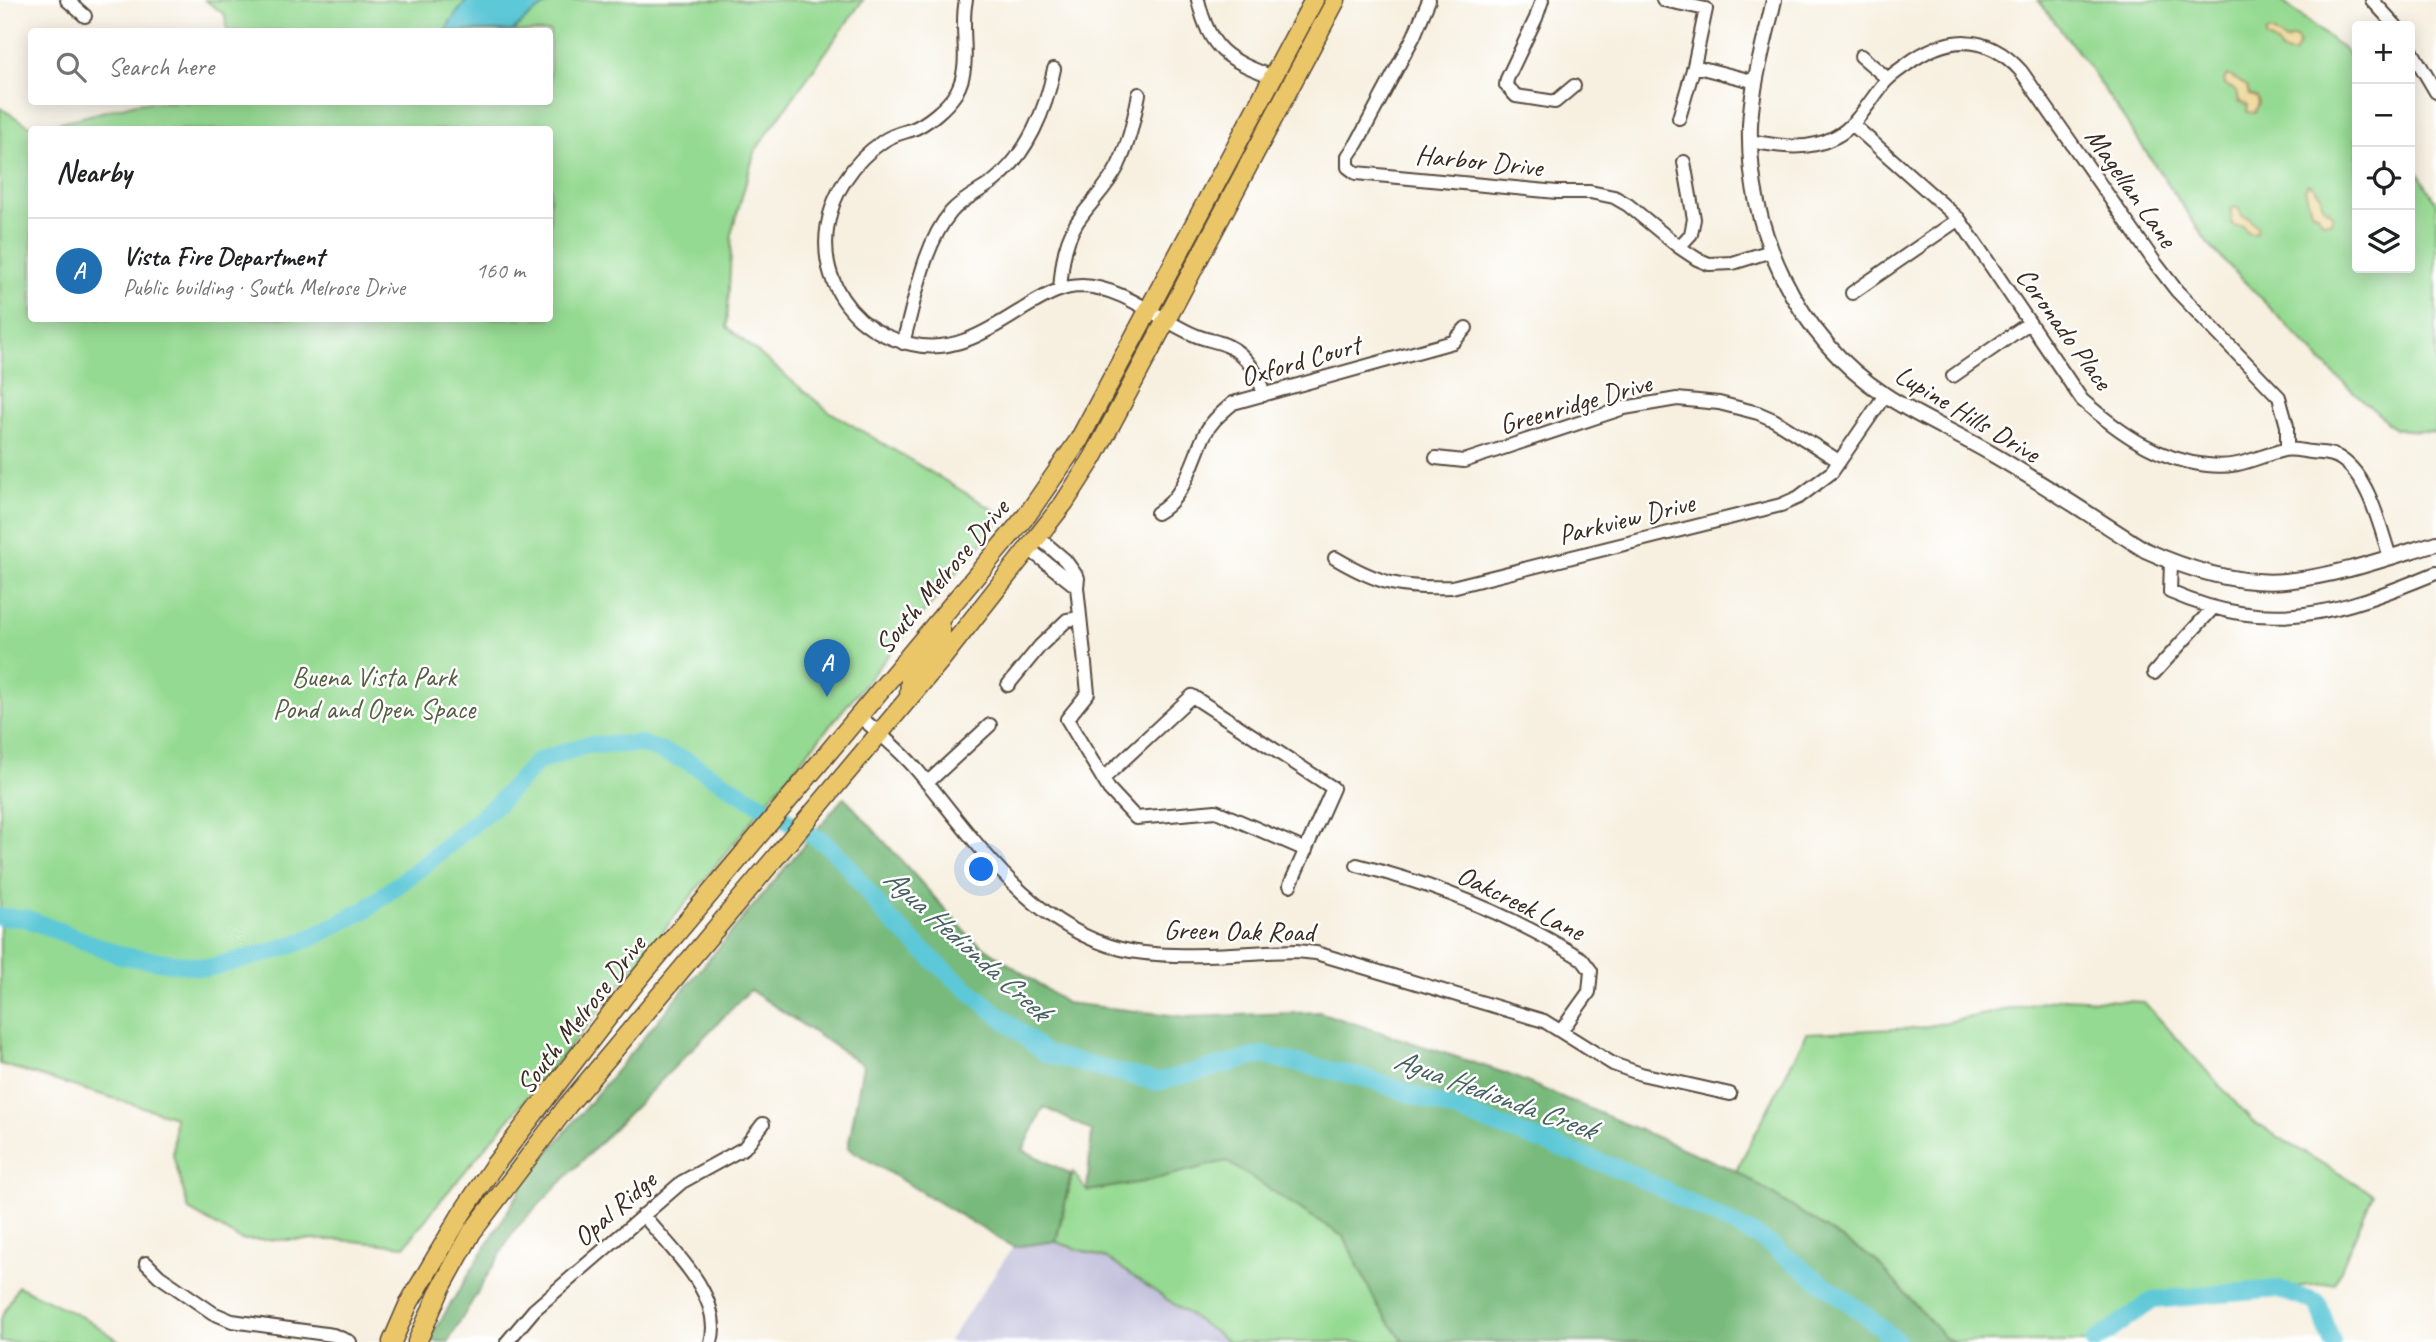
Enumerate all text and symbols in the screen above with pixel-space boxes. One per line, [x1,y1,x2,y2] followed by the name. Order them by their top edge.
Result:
[2352,21,2415,273] map controls
[2352,21,2415,84] button: +
[28,28,553,105] search box
[52,48,90,86] icon: search
[108,50,214,83] text: Search here
[2352,84,2415,147] button: −
[2078,121,2186,255] street label: Magellan Lane
[1414,136,1546,185] street label: Harbor Drive
[2352,147,2415,210] button: locate
[56,153,132,191] text: Nearby
[2352,210,2415,273] button: layers
[123,240,324,273] text: Vista Fire Department
[73,256,85,285] text: A
[476,256,525,285] text: 160 m
[2008,260,2122,398] street label: Coronado Place
[123,273,405,302] text: Public building · South Melrose Drive
[1236,326,1368,394] street label: Oxford Court
[1889,357,2048,471] street label: Lupine Hills Drive
[1495,365,1657,442] street label: Greenridge Drive
[1554,484,1700,552] street label: Parkview Drive
[866,490,1018,661] street label: South Melrose Drive
[804,639,850,697] pin: A
[273,659,477,726] park label: Buena Vista Park Pond and Open Space
[964,852,998,886] your location
[1451,857,1592,949] street label: Oakcreek Lane
[876,859,1063,1033] water label: Agua Hedionda Creek
[1163,912,1319,949] street label: Green Oak Road
[508,927,654,1101] street label: South Melrose Drive
[1389,1040,1606,1150] water label: Agua Hedionda Creek
[566,1162,665,1254] street label: Opal Ridge

